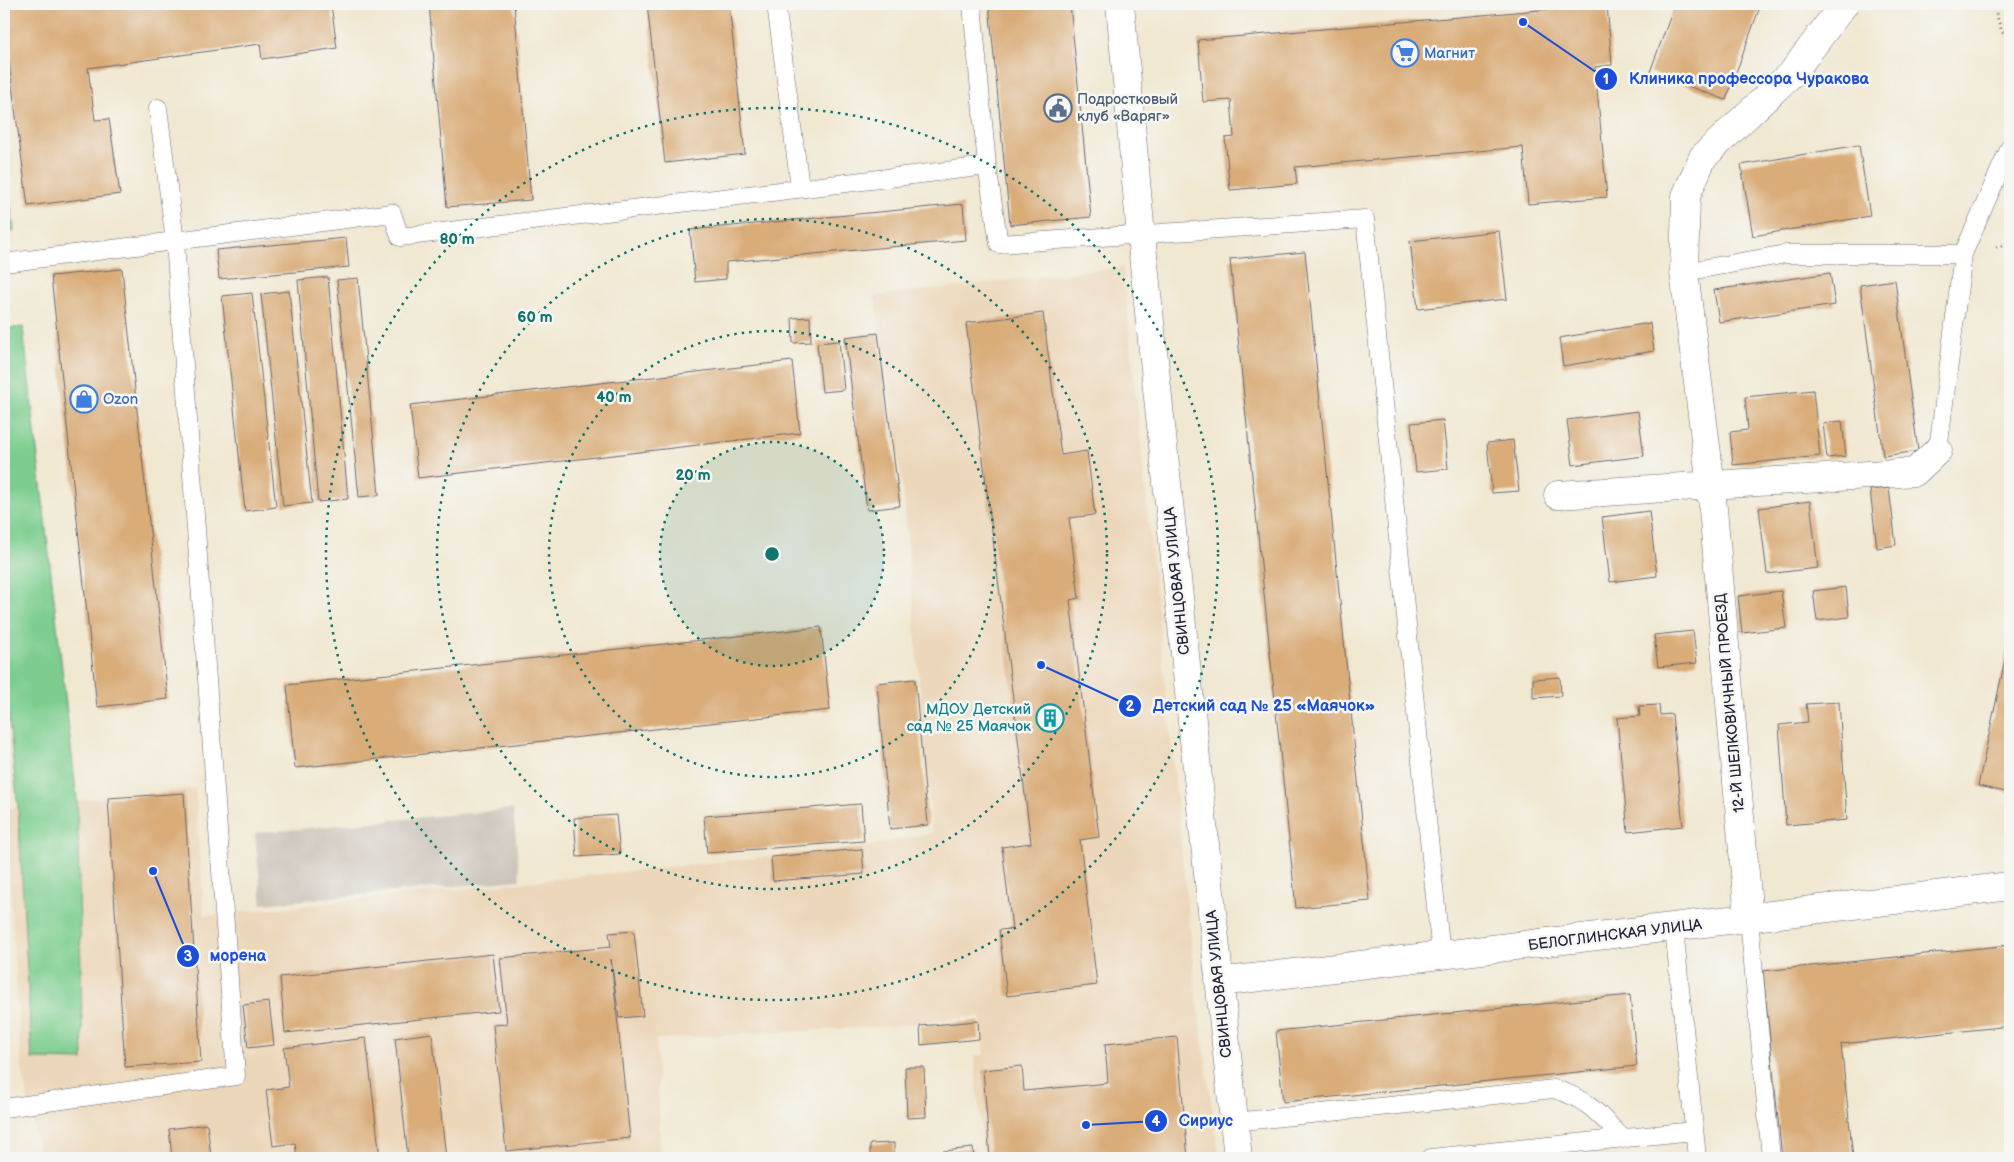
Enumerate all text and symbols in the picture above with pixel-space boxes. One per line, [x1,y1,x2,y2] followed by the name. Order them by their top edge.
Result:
[1390,38,1420,68] supermarket icon: Магнит
[1424,44,1475,63] place label: Магнит
[1594,63,1879,94] callout: Клиника профессора Чуракова
[1603,70,1609,89] text: 1
[1629,70,1870,89] text: Клиника профессора Чуракова
[1077,90,1178,126] place label: Подростковый клуб «Варяг»
[1043,93,1073,123] public building icon: Подростковый клуб «Варяг»
[439,230,475,249] text: 80 m
[517,308,553,327] text: 60 m
[69,384,99,414] shop icon: Ozon
[596,388,632,407] text: 40 m
[103,390,138,409] place label: Ozon
[676,466,711,485] text: 20 m
[1160,505,1194,656] street label: СВИНЦОВАЯ УЛИЦА
[763,545,781,563] centre of rings
[1711,592,1749,814] street label: 12-Й ШЕЛКОВИЧНЫЙ ПРОЕЗД
[1118,690,1385,721] callout: Детский сад № 25 «Маячок»
[1126,697,1135,716] text: 2
[1153,697,1375,716] text: Детский сад № 25 «Маячок»
[907,700,1031,736] place label: МДОУ Детский сад № 25 Маячок
[1035,703,1065,733] building icon: МДОУ Детский сад № 25 Маячок
[1202,908,1236,1059] street label: СВИНЦОВАЯ УЛИЦА
[1527,915,1704,955] street label: БЕЛОГЛИНСКАЯ УЛИЦА
[175,940,277,971] callout: морена
[184,947,193,966] text: 3
[210,947,267,966] text: морена
[1144,1105,1243,1136] callout: Сириус
[1152,1112,1161,1131] text: 4
[1179,1112,1233,1131] text: Сириус

